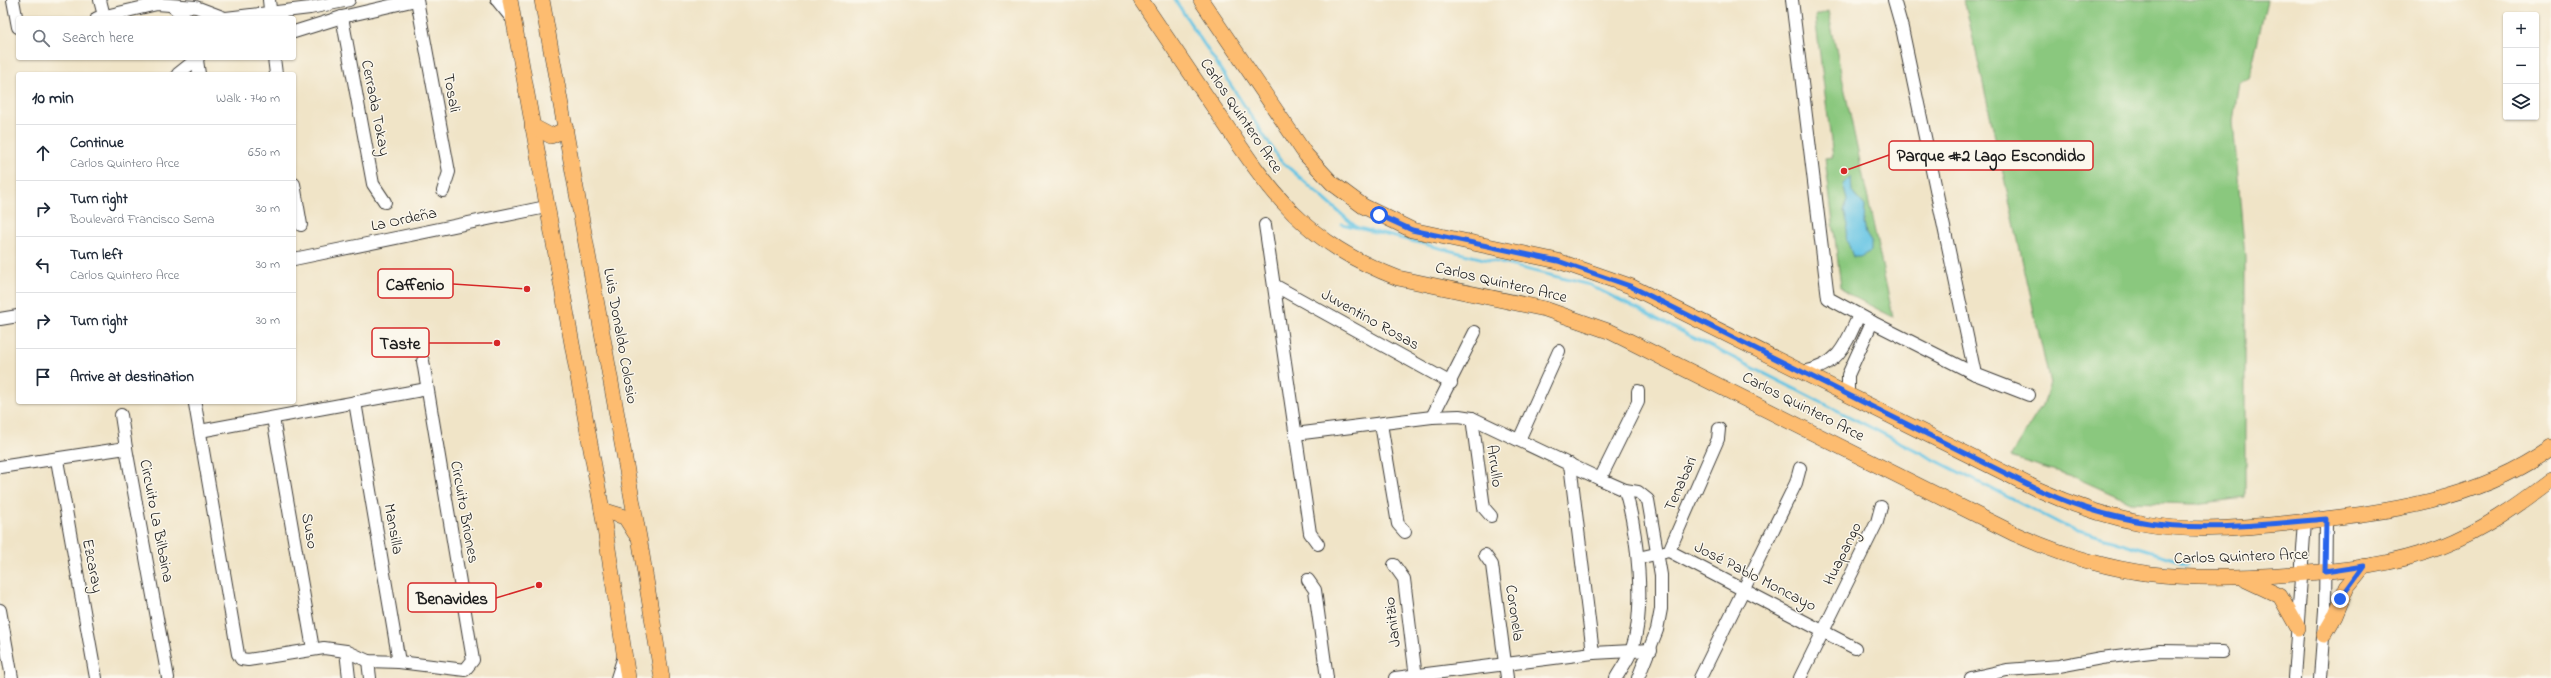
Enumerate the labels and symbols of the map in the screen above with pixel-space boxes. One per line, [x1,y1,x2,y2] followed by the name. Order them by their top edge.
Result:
[1193,53,1289,179] street label: Carlos Quintero Arce
[354,58,396,158] street label: Cerrada Tokay
[436,72,466,115] street label: Tosali
[1889,141,2093,170] callout: Parque #2 Lago Escondido
[1897,144,2085,171] text: Parque #2 Lago Escondido
[369,201,439,239] street label: La Ordeña
[1370,206,1388,224] route start
[1433,256,1570,310] street label: Carlos Quintero Arce
[596,266,644,406] street label: Luis Donaldo Colosio
[378,269,453,298] callout: Caffenio
[386,273,444,298] text: Caffenio
[1316,283,1424,357] street label: Juventino Rosas
[372,328,429,357] callout: Taste
[380,332,422,357] text: Taste
[1738,366,1869,449] street label: Carlos Quintero Arce
[1479,443,1509,489] street label: Arrullo
[1658,453,1704,515] street label: Tenabari
[132,457,180,585] street label: Circuito La Bilbaina
[443,459,485,565] street label: Circuito Briones
[377,502,409,556] street label: Mansilla
[294,511,324,551] street label: Suso
[1817,518,1869,590] street label: Huapango
[1690,536,1820,618] street label: José Pablo Moncayo
[75,537,109,595] street label: Ezcaray
[2173,543,2310,571] street label: Carlos Quintero Arce
[408,583,496,612] callout: Benavides
[1498,583,1530,643] street label: Coronela
[415,587,488,612] text: Benavides
[2331,590,2349,608] route end
[1378,595,1408,649] street label: Janitzio

